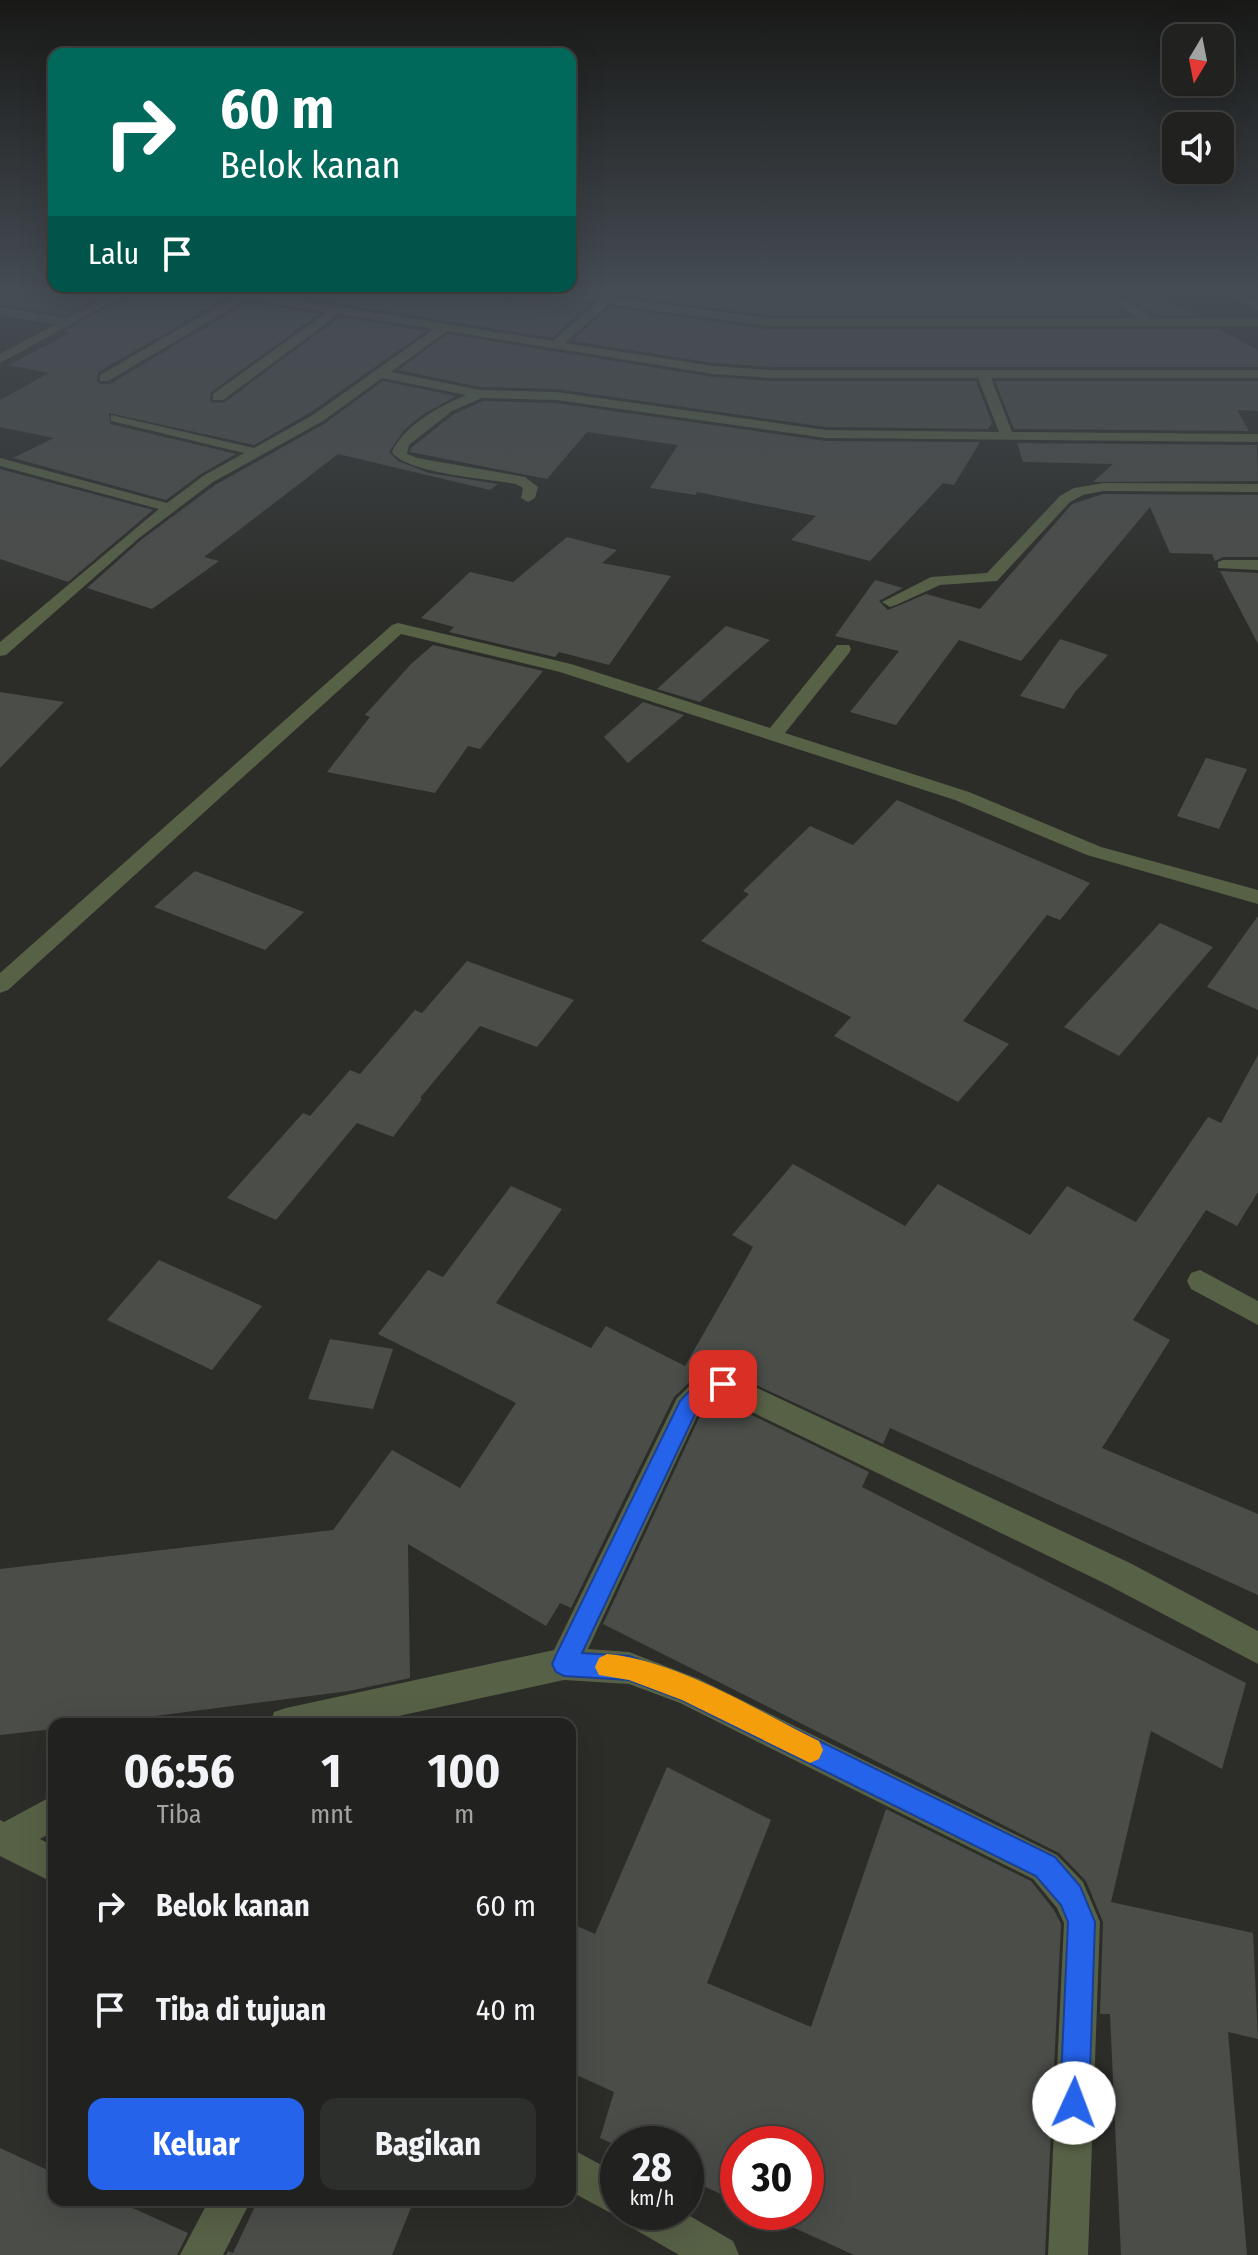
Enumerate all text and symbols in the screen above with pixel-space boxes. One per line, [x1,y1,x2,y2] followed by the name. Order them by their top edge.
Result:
[1162,24,1234,96] north arrow
[1162,24,1234,184] map controls
[220,76,334,143] text: 60 m
[88,80,192,184] icon: right
[1162,112,1234,184] button: sound
[220,144,400,188] text: Belok kanan
[155,232,199,276] icon: arrive
[88,236,139,272] text: Lalu
[689,1350,757,1418] pin
[701,1362,745,1406] icon: arrive
[123,1742,235,1800] text: 06:56
[321,1742,341,1800] text: 1
[428,1742,501,1800] text: 100
[157,1799,202,1830] text: Tiba
[310,1799,352,1830] text: mnt
[454,1799,474,1830] text: m
[88,1884,132,1928] icon: right
[156,1888,310,1924] text: Belok kanan
[475,1888,536,1924] text: 60 m
[88,1988,132,2032] icon: arrive
[156,1992,326,2028] text: Tiba di tujuan
[476,1992,536,2028] text: 40 m
[1032,2061,1116,2145] position arrow
[88,2098,304,2190] button: Keluar
[320,2098,536,2190] button: Bagikan
[720,2126,824,2230] speed limit sign: 30
[632,2144,672,2192] text: 28
[630,2186,674,2210] text: km/h

